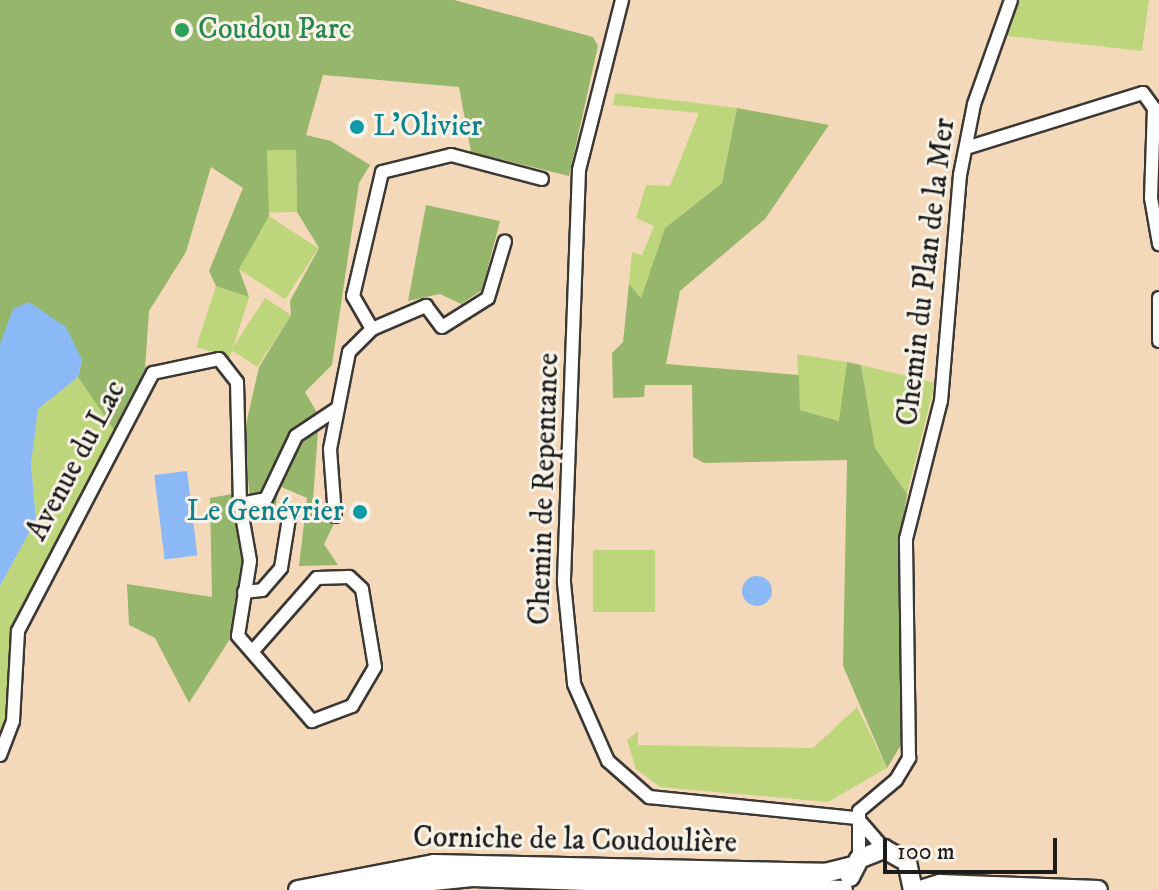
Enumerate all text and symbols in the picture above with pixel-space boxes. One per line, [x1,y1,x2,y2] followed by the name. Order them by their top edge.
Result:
[198,12,352,48] place label: Coudou Parc
[173,21,191,39] marker: Coudou Parc
[373,109,482,145] place label: L'Olivier
[890,116,964,428] street label: Chemin du Plan de la Mer
[348,118,366,136] marker: L'Olivier
[522,352,568,626] street label: Chemin de Repentance
[20,375,134,547] street label: Avenue du Lac
[186,494,344,530] place label: Le Genévrier
[351,503,369,521] marker: Le Genévrier
[413,820,737,862] street label: Corniche de la Coudoulière
[887,822,1061,872] scale bar
[897,837,955,867] text: 100 m

